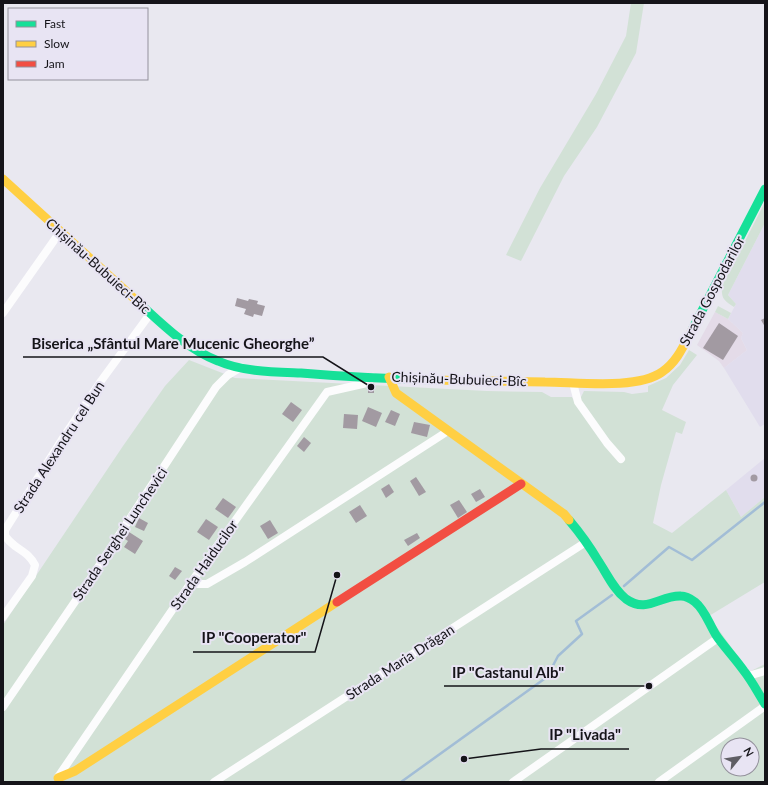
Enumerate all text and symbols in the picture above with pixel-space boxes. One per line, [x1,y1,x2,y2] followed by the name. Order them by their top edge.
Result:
[8,8,148,80] legend
[44,16,66,31] text: Fast
[44,36,70,51] text: Slow
[44,56,65,71] text: Jam
[42,214,154,317] street label: Chișinău-Bubuieci-Bîc
[675,233,748,349] street label: Strada Gospodarilor
[23,330,323,357] callout: Biserica „Sfântul Mare Mucenic Gheorghe”
[31,334,315,352] text: Biserica „Sfântul Mare Mucenic Gheorghe”
[391,368,527,389] street label: Chișinău-Bubuieci-Bîc
[10,378,108,516] street label: Strada Alexandru cel Bun
[69,464,170,603] street label: Strada Serghei Lunchevici
[166,517,241,613] street label: Strada Haiducilor
[342,620,457,703] street label: Strada Maria Drăgan
[193,625,315,652] callout: IP "Cooperator"
[201,628,307,646] text: IP "Cooperator"
[444,659,573,686] callout: IP "Castanul Alb"
[452,663,564,681] text: IP "Castanul Alb"
[541,722,629,749] callout: IP "Livada"
[549,725,621,743] text: IP "Livada"
[720,737,760,777] north arrow
[741,745,757,759] text: N

